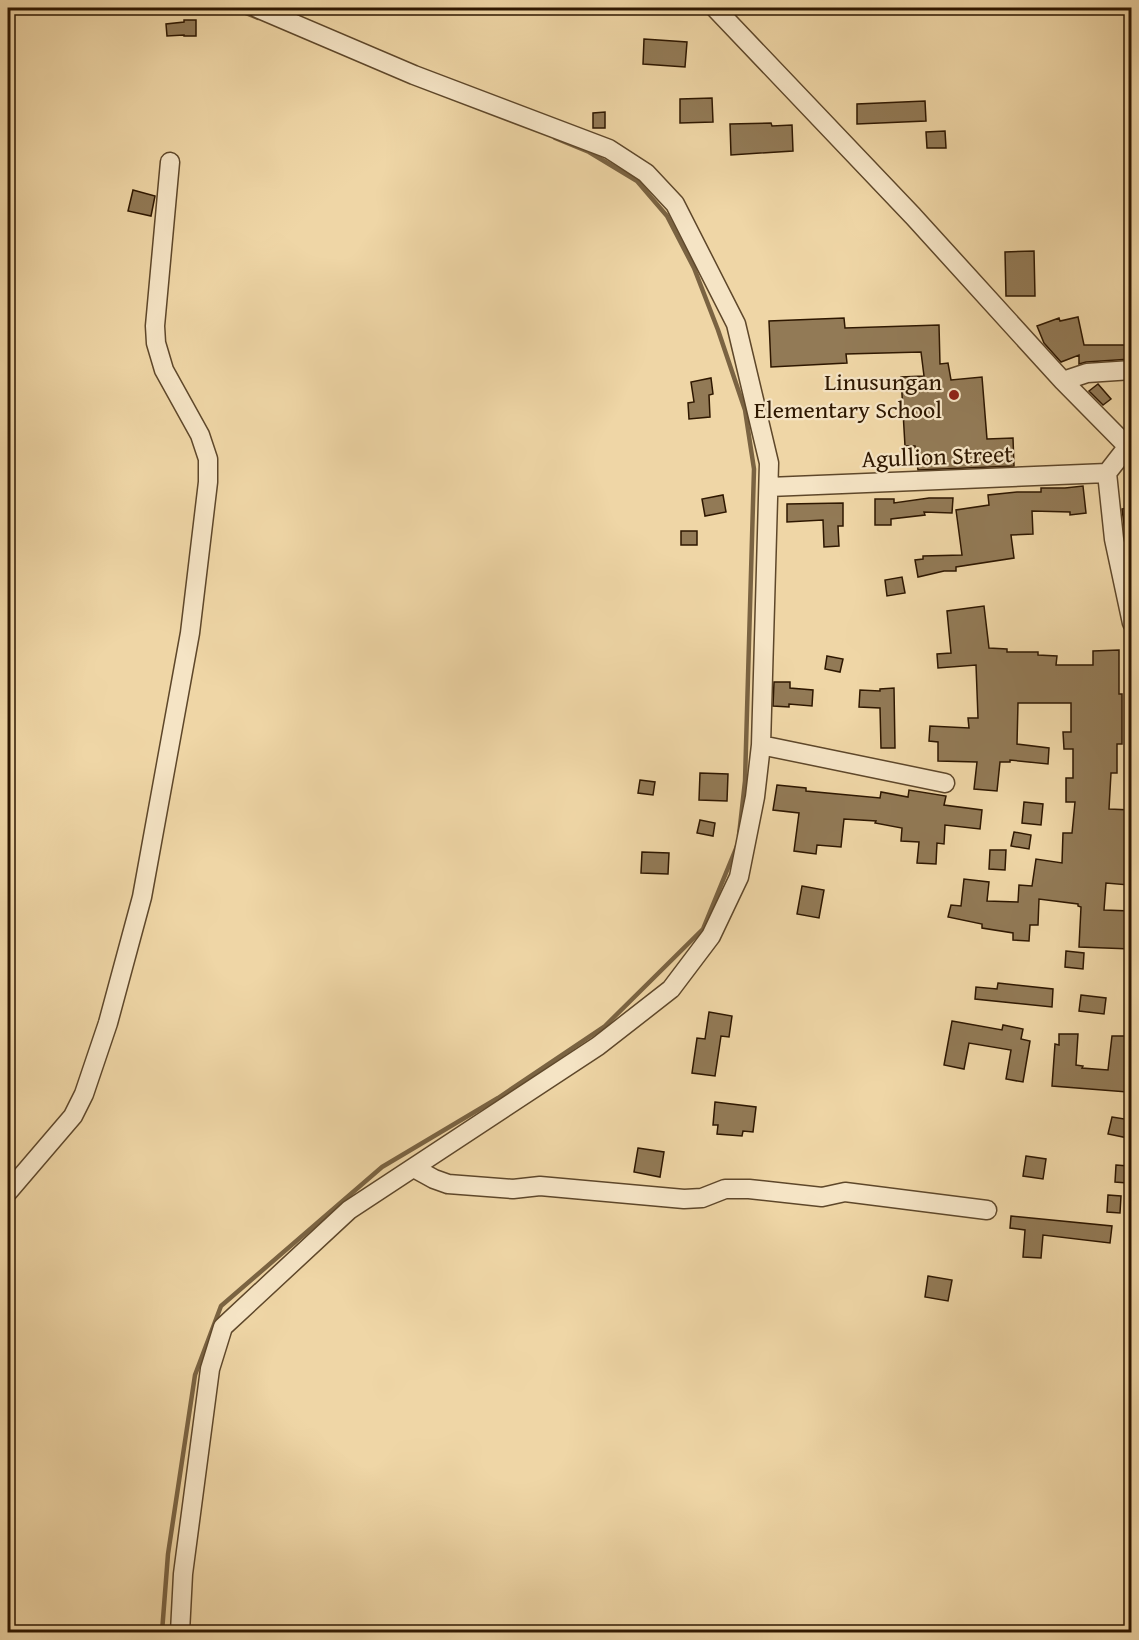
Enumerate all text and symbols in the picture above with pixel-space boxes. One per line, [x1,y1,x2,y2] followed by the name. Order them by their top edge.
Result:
[754,364,943,427] place label: Linusungan Elementary School
[947,388,961,402] marker: Linusungan Elementary School
[861,436,1014,476] street label: Agullion Street

